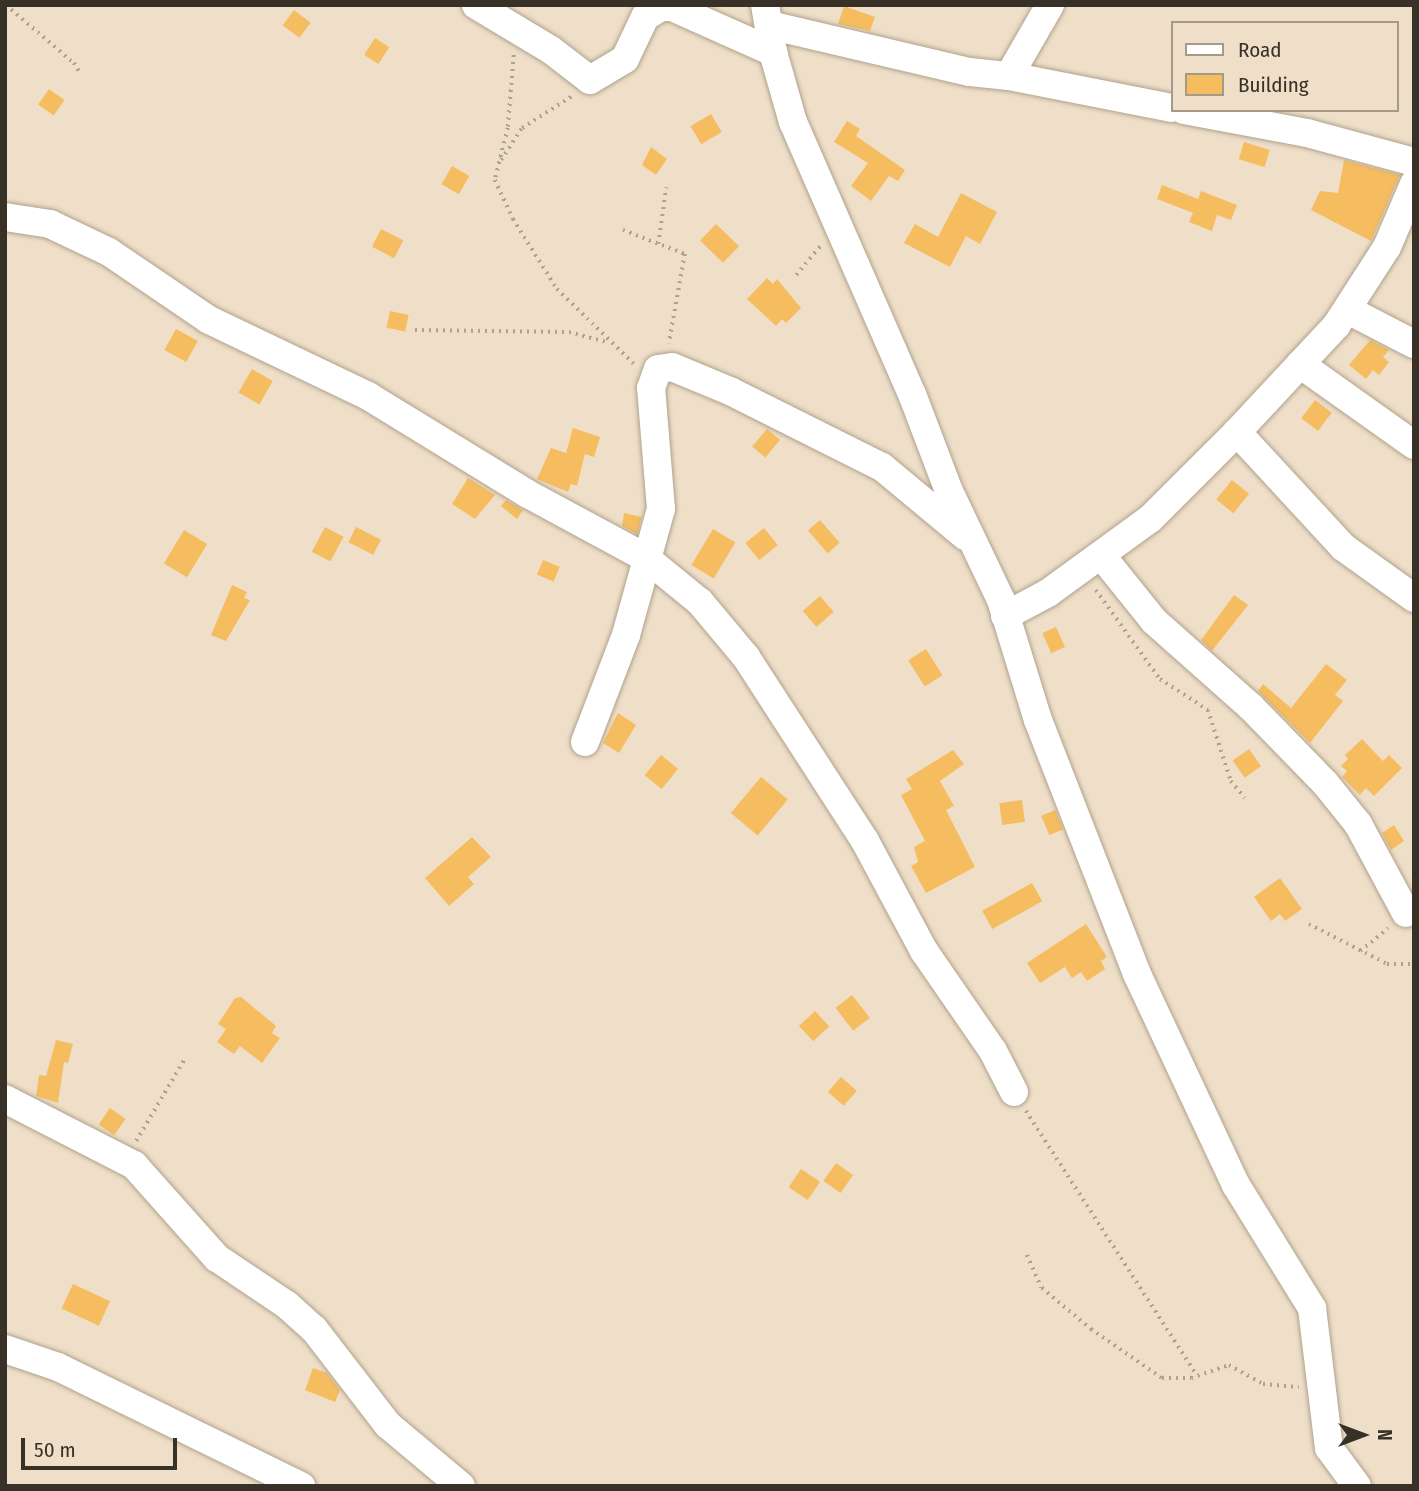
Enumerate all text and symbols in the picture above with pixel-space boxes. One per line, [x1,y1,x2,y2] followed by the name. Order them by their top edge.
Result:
[1170,21,1398,112] legend
[1238,37,1282,63] text: Road
[1238,72,1309,98] text: Building
[1328,1400,1398,1470] north arrow
[24,1424,180,1468] scale bar
[1373,1429,1396,1441] text: N
[34,1437,76,1463] text: 50 m

